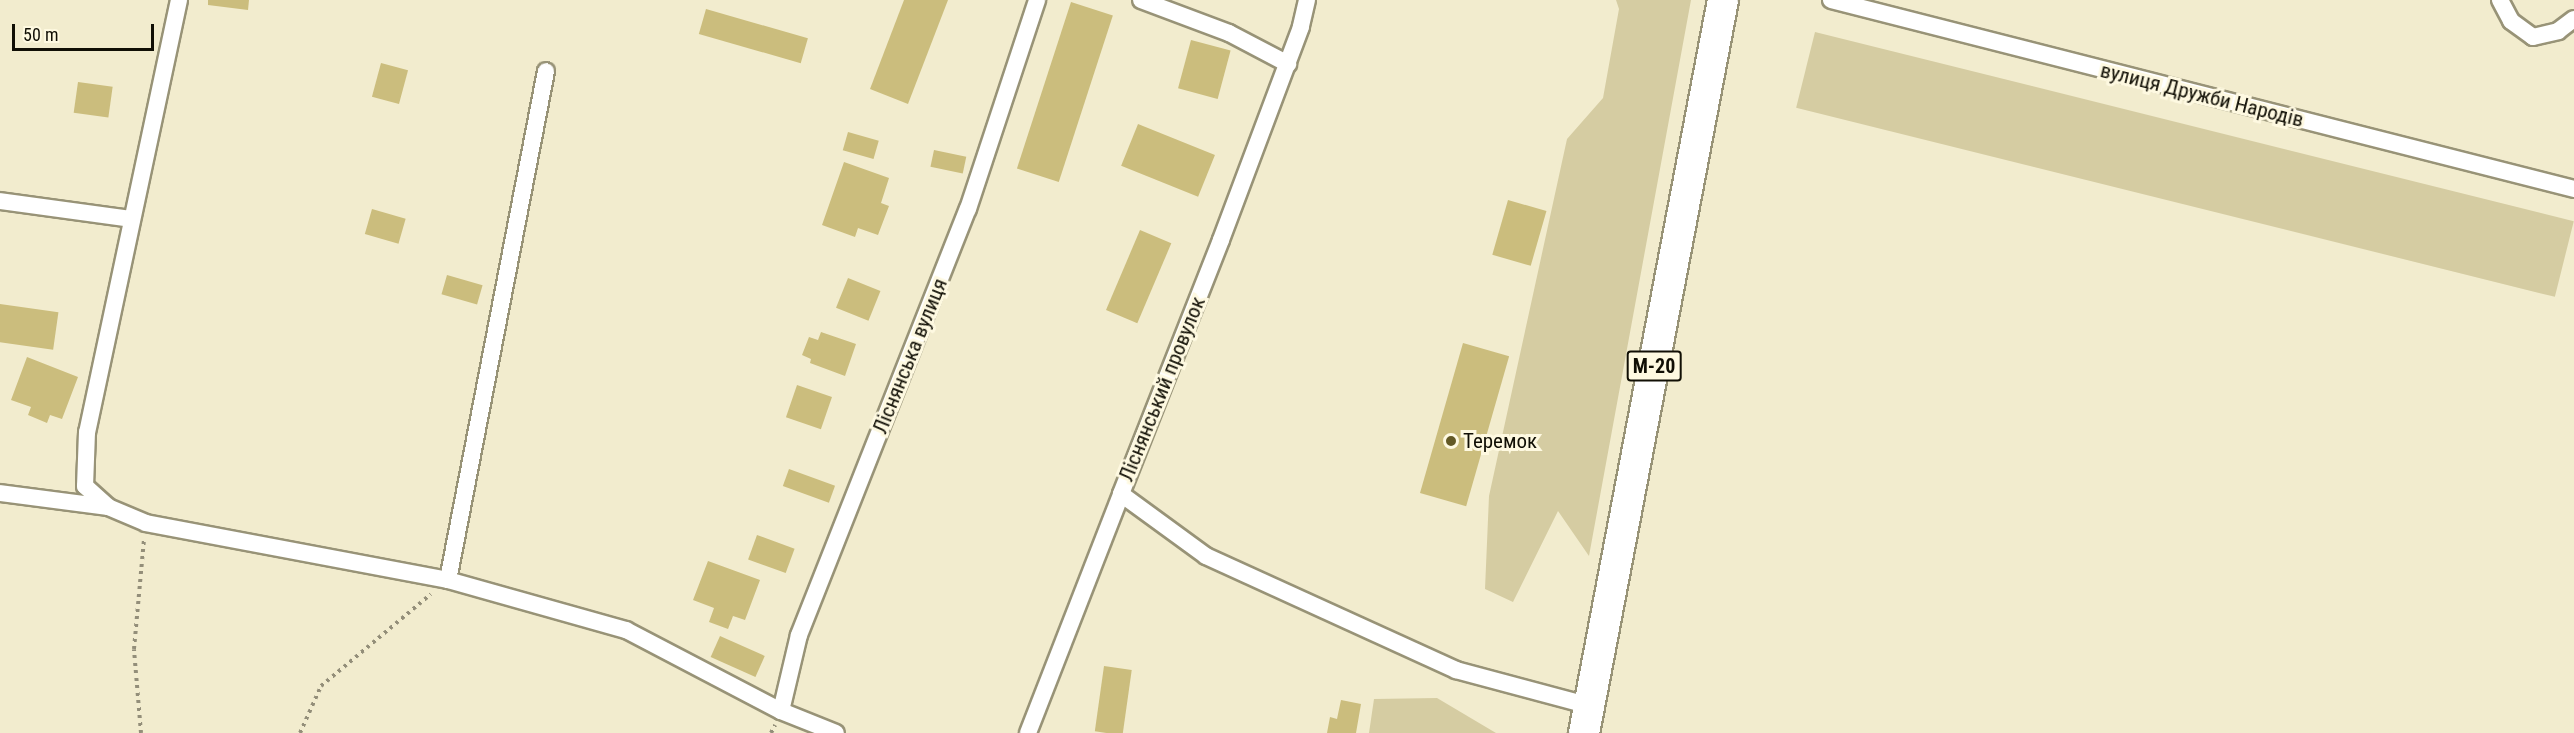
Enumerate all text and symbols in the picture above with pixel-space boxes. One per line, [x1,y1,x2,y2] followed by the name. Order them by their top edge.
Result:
[15,12,158,50] scale bar
[23,24,58,45] text: 50 m
[2098,58,2306,132] street label: вулиця Дружби Народів
[867,275,953,437] street label: Ліснянська вулиця
[1113,293,1211,485] street label: Ліснянський провулок
[1626,349,1682,383] road number: М-20
[1463,428,1537,454] place label: Теремок
[1444,434,1458,448] marker: Теремок

